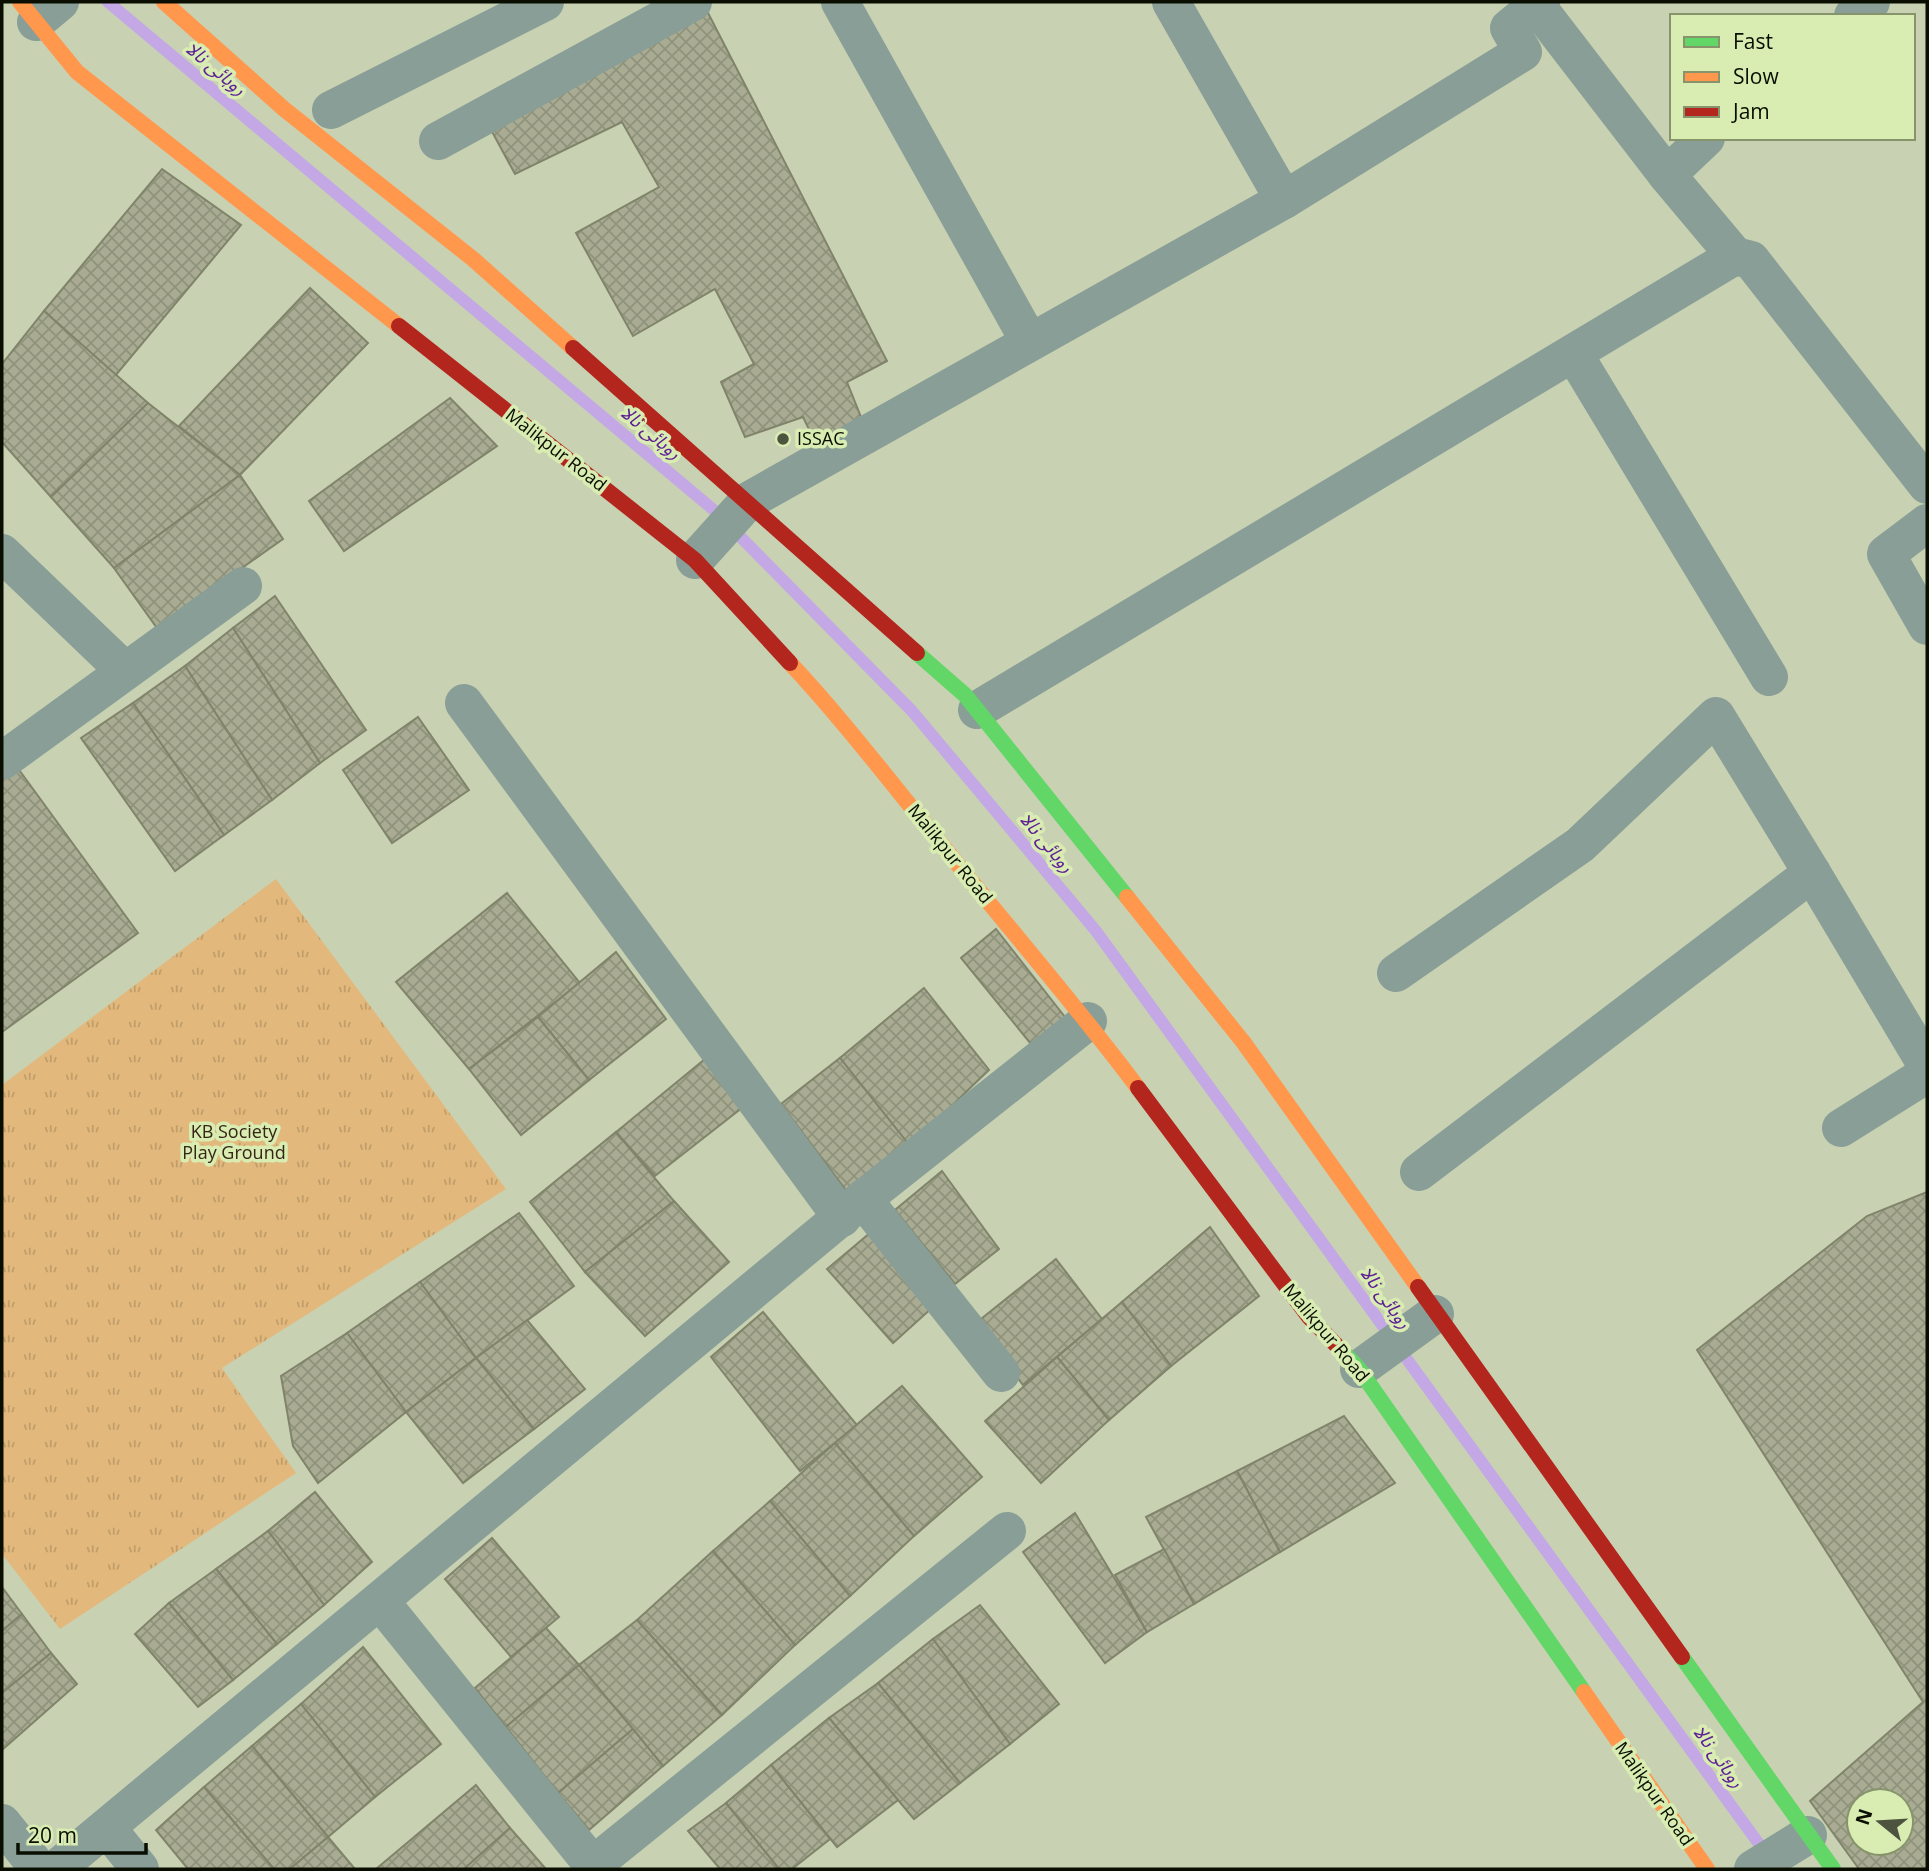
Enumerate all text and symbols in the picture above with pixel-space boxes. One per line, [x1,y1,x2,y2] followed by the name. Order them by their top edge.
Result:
[1670,14,1915,140] legend
[1733,27,1773,55] text: Fast
[180,35,252,101] water label: روہائی نالا
[1733,62,1779,90] text: Slow
[1731,97,1770,125] text: Jam
[615,399,687,465] water label: روہائی نالا
[501,402,612,496] street label: Malikpur Road
[797,426,845,450] place label: ISSAC
[775,431,791,447] marker: ISSAC
[903,798,998,908] street label: Malikpur Road
[1014,806,1080,878] water label: روہائی نالا
[182,1119,286,1164] park label: KB Society Play Ground
[1354,1260,1418,1334] water label: روہائی نالا
[1278,1278,1375,1387] street label: Malikpur Road
[1687,1719,1751,1793] water label: روہائی نالا
[1610,1737,1700,1850] street label: Malikpur Road
[1845,1787,1915,1857] north arrow
[1849,1805,1879,1828] text: N
[18,1812,145,1856] scale bar
[28,1821,77,1849] text: 20 m

